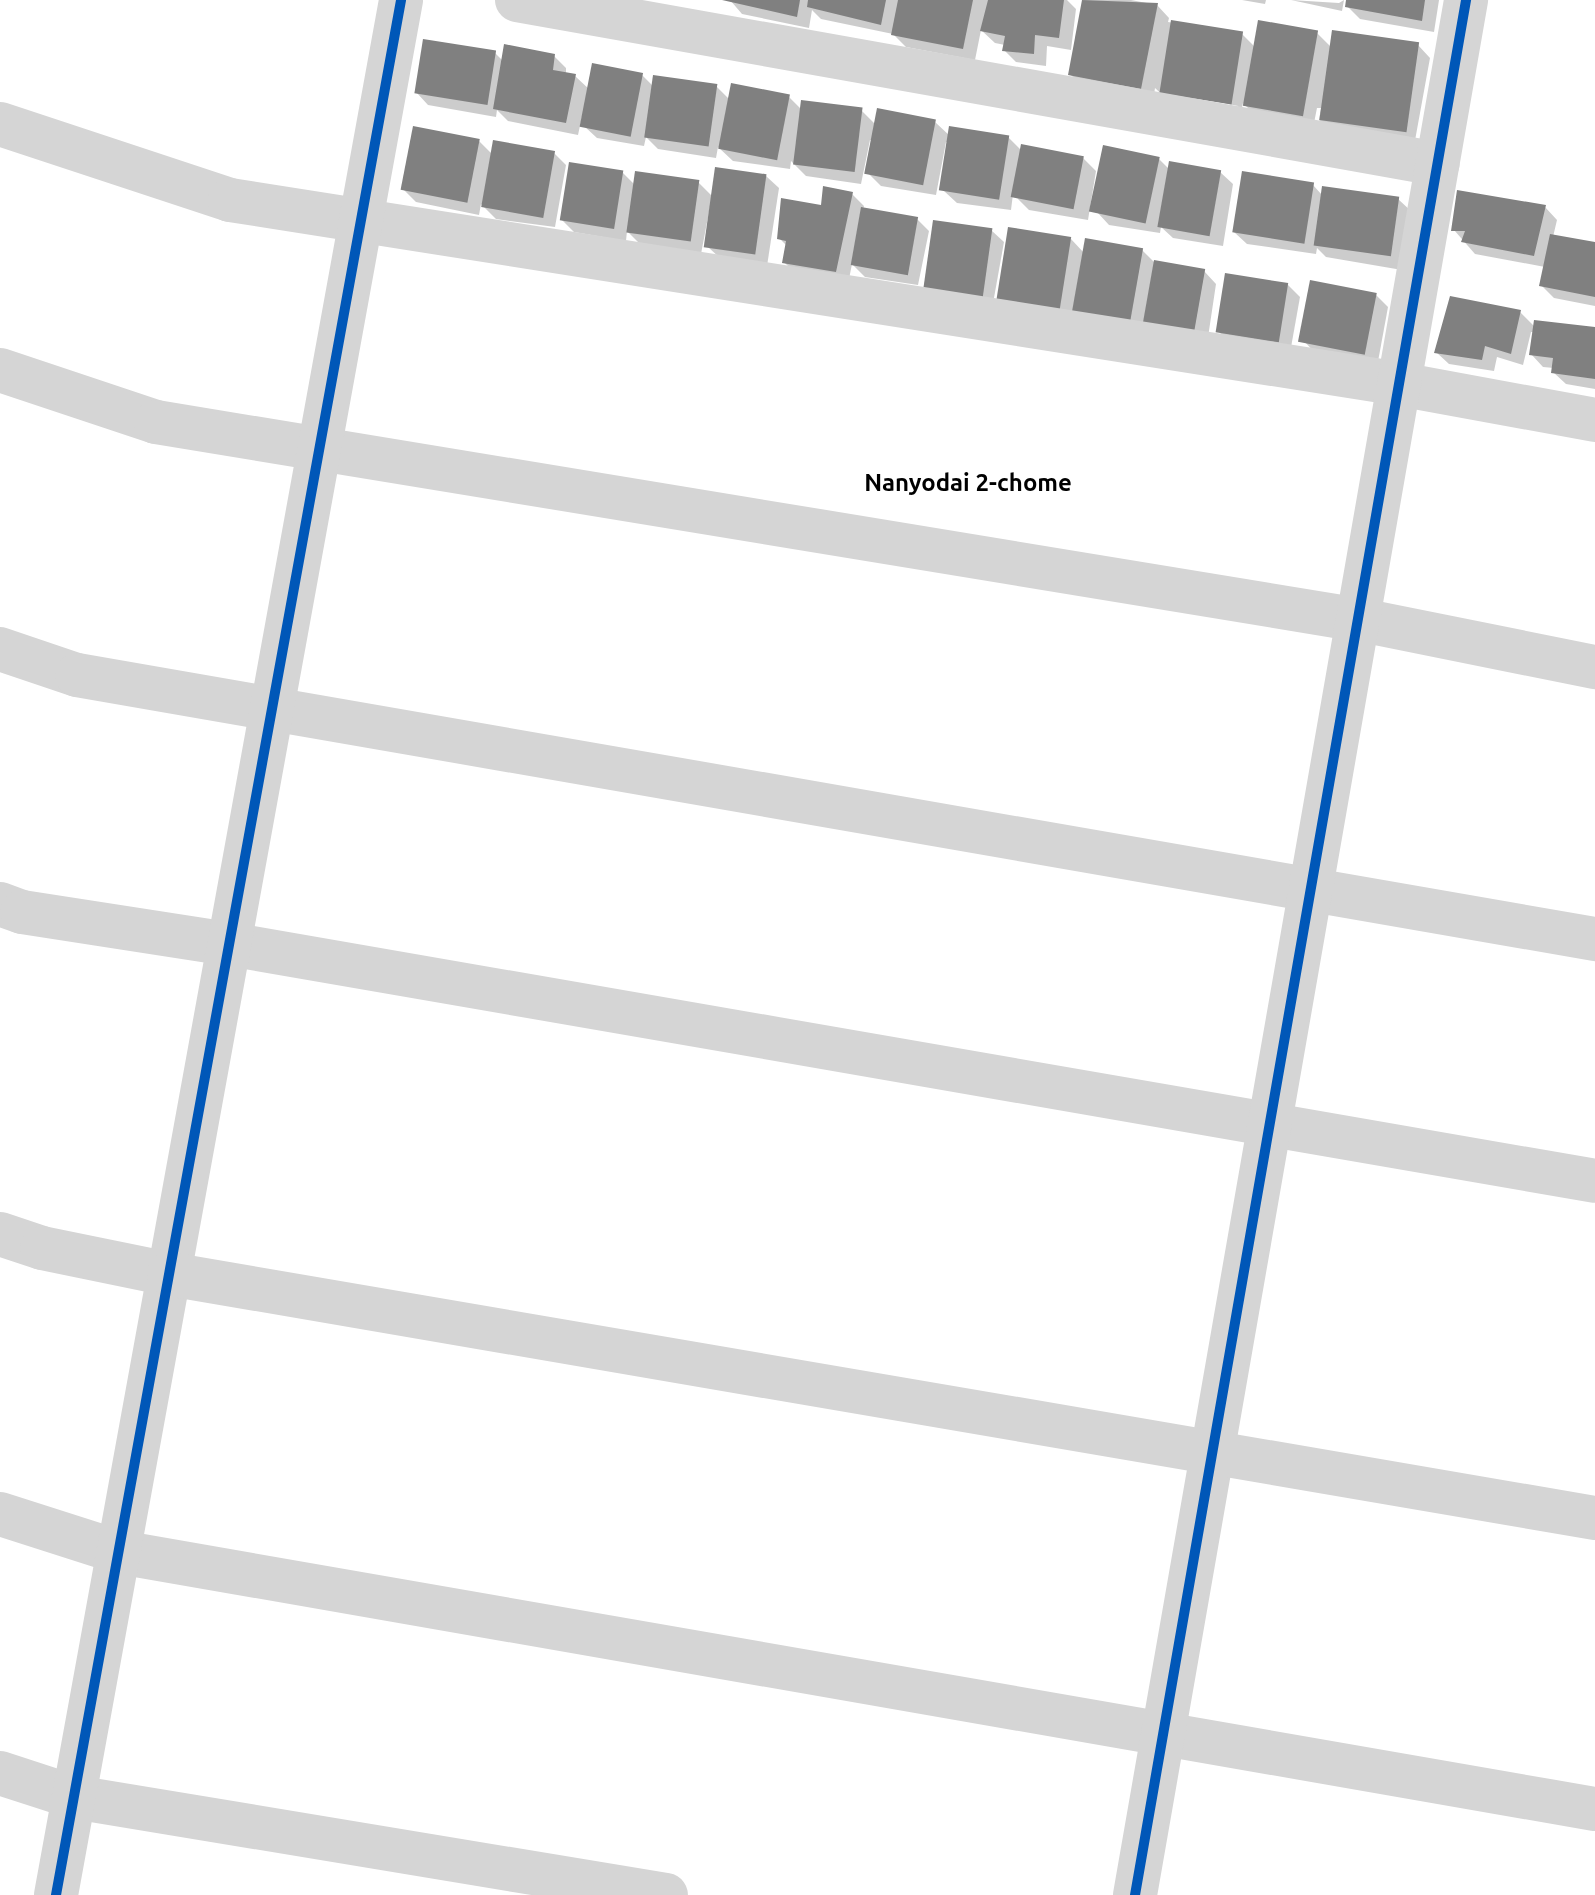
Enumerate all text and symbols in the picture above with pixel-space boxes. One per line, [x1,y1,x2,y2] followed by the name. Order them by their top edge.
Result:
[864,469,1072,497] district label: Nanyodai 2-chome

